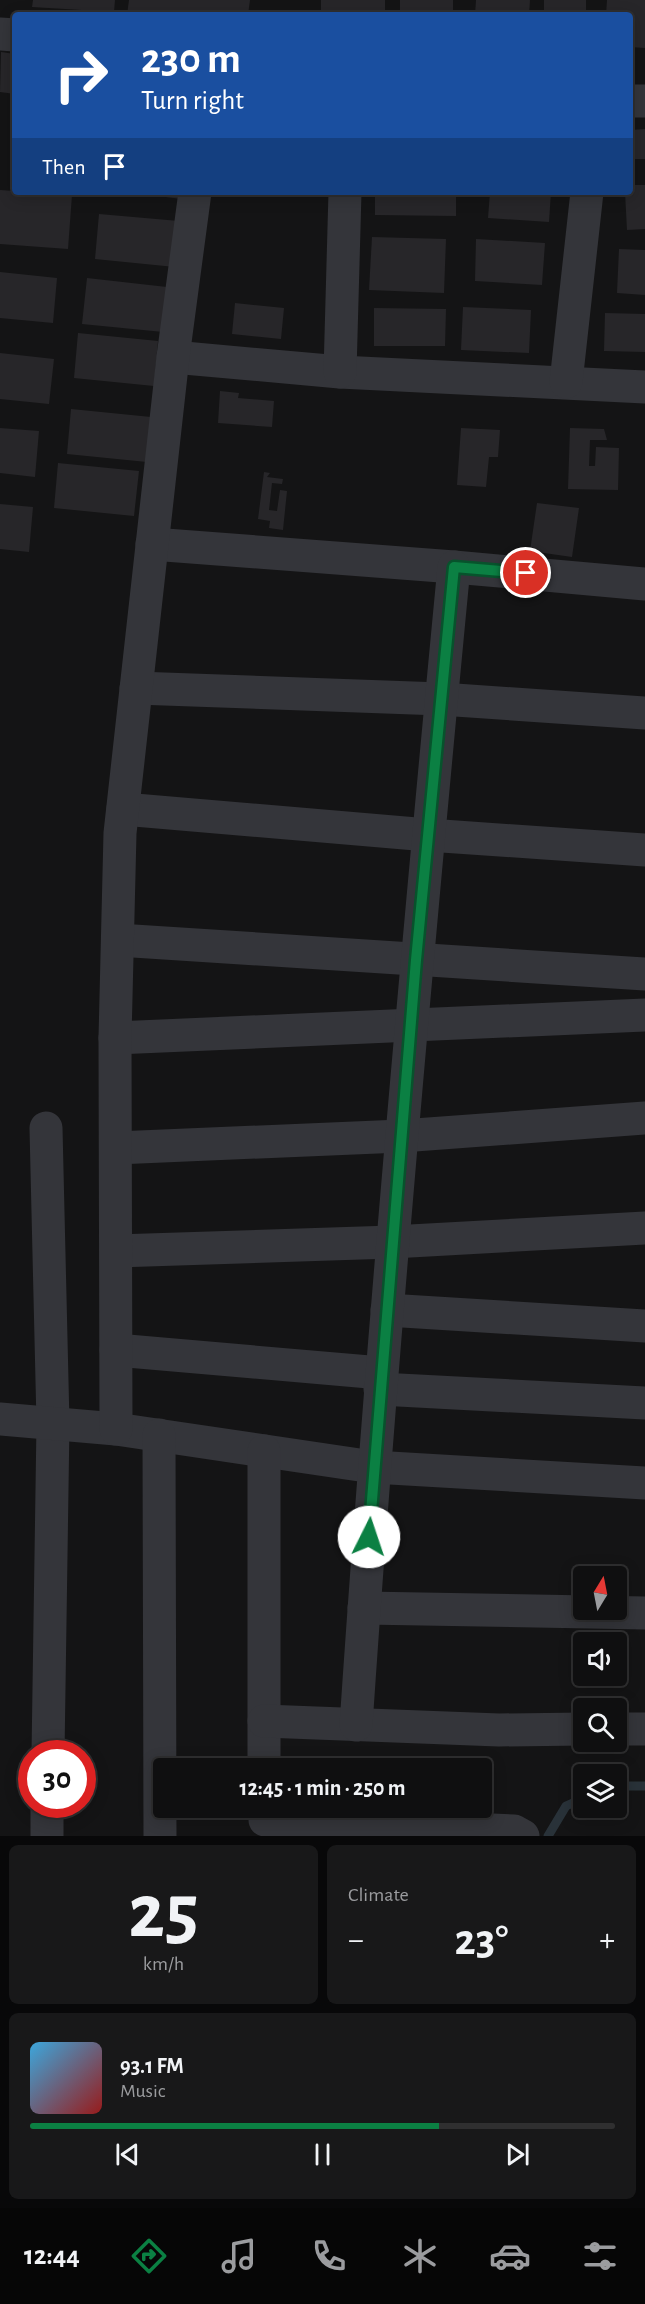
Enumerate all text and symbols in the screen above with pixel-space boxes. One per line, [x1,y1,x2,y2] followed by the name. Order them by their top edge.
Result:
[42,36,120,114] icon: right
[141,38,241,80] text: 230 m
[141,87,244,114] text: Turn right
[98,150,131,183] icon: arrive
[42,156,86,178] text: Then
[500,547,551,598] pin
[509,556,542,589] icon: arrive
[337,1505,401,1569] position arrow
[573,1566,627,1620] north arrow
[573,1566,627,1818] map controls
[573,1632,627,1686] button: sound
[573,1698,627,1752] button: search
[18,1740,96,1818] speed limit sign: 30
[573,1764,627,1818] button: layers
[239,1777,406,1799] text: 12:45 · 1 min · 250 m
[128,1874,199,1952] text: 25
[348,1885,409,1905] text: Climate
[455,1918,508,1963] text: 23°
[348,1924,364,1957] text: −
[599,1924,615,1957] text: +
[143,1954,184,1974] text: km/h
[120,2055,184,2077] text: 93.1 FM
[120,2081,166,2101] text: Music
[111,2138,144,2171] icon: previous
[306,2138,339,2171] icon: pause
[501,2138,534,2171] icon: next
[128,2235,170,2277] icon: directions
[218,2235,260,2277] icon: music
[308,2235,350,2277] icon: phone
[399,2235,441,2277] icon: climate
[489,2235,531,2277] icon: car
[579,2235,621,2277] icon: filters
[24,2242,80,2269] text: 12:44

